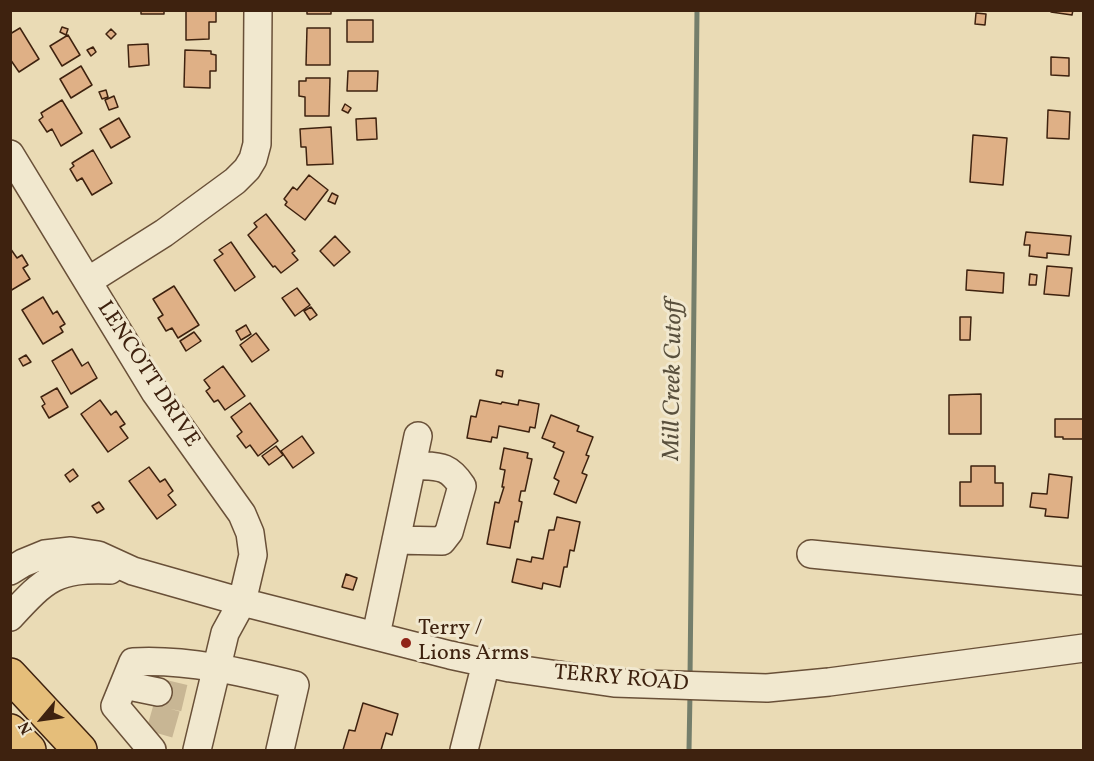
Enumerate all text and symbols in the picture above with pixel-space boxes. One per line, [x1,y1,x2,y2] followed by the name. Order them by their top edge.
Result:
[90,297,204,453] street label: LENCOTT DRIVE
[659,299,691,461] water label: Mill Creek Cutoff
[418,617,529,668] place label: Terry / Lions Arms
[399,636,413,650] marker: Terry / Lions Arms
[553,661,689,699] street label: TERRY ROAD
[12,689,72,749] north arrow
[14,717,39,738] text: N

